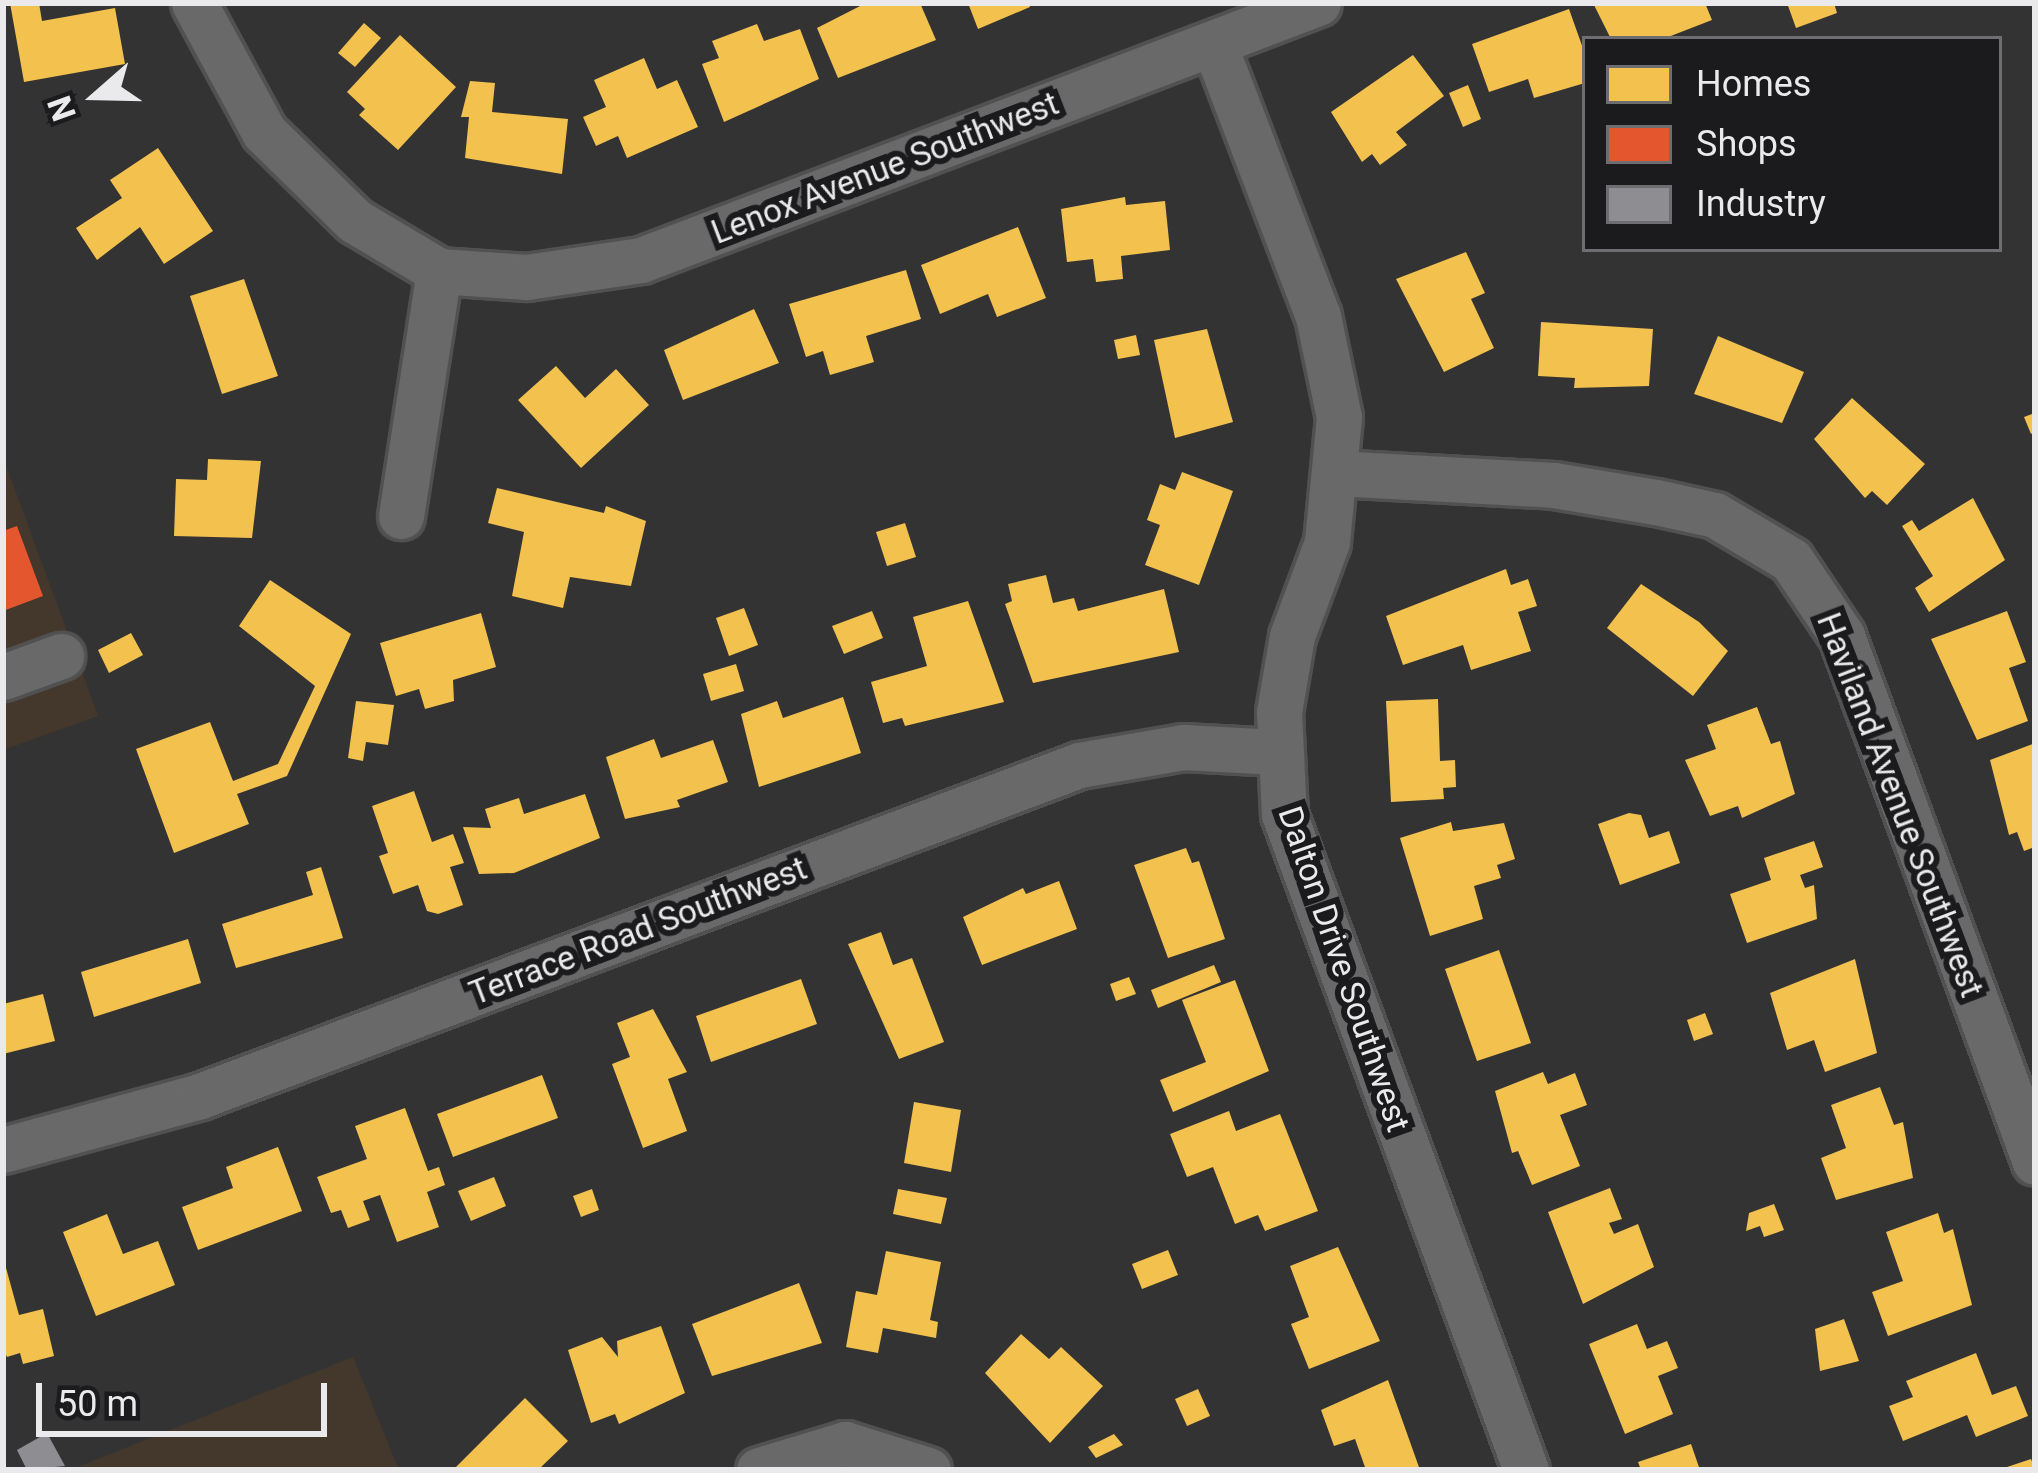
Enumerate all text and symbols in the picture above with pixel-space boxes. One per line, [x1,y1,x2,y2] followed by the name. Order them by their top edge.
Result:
[36,36,156,156] north arrow
[1582,36,2002,252] legend
[1696,63,1811,105] text: Homes
[706,84,1064,252] street label: Lenox Avenue Southwest
[39,91,84,126] text: N
[1696,123,1797,165] text: Shops
[1696,183,1826,225] text: Industry
[1808,607,1992,1003] street label: Haviland Avenue Southwest
[1270,801,1418,1137] street label: Dalton Drive Southwest
[464,848,812,1014] street label: Terrace Road Southwest
[42,1359,333,1433] scale bar
[57,1383,138,1425] text: 50 m

